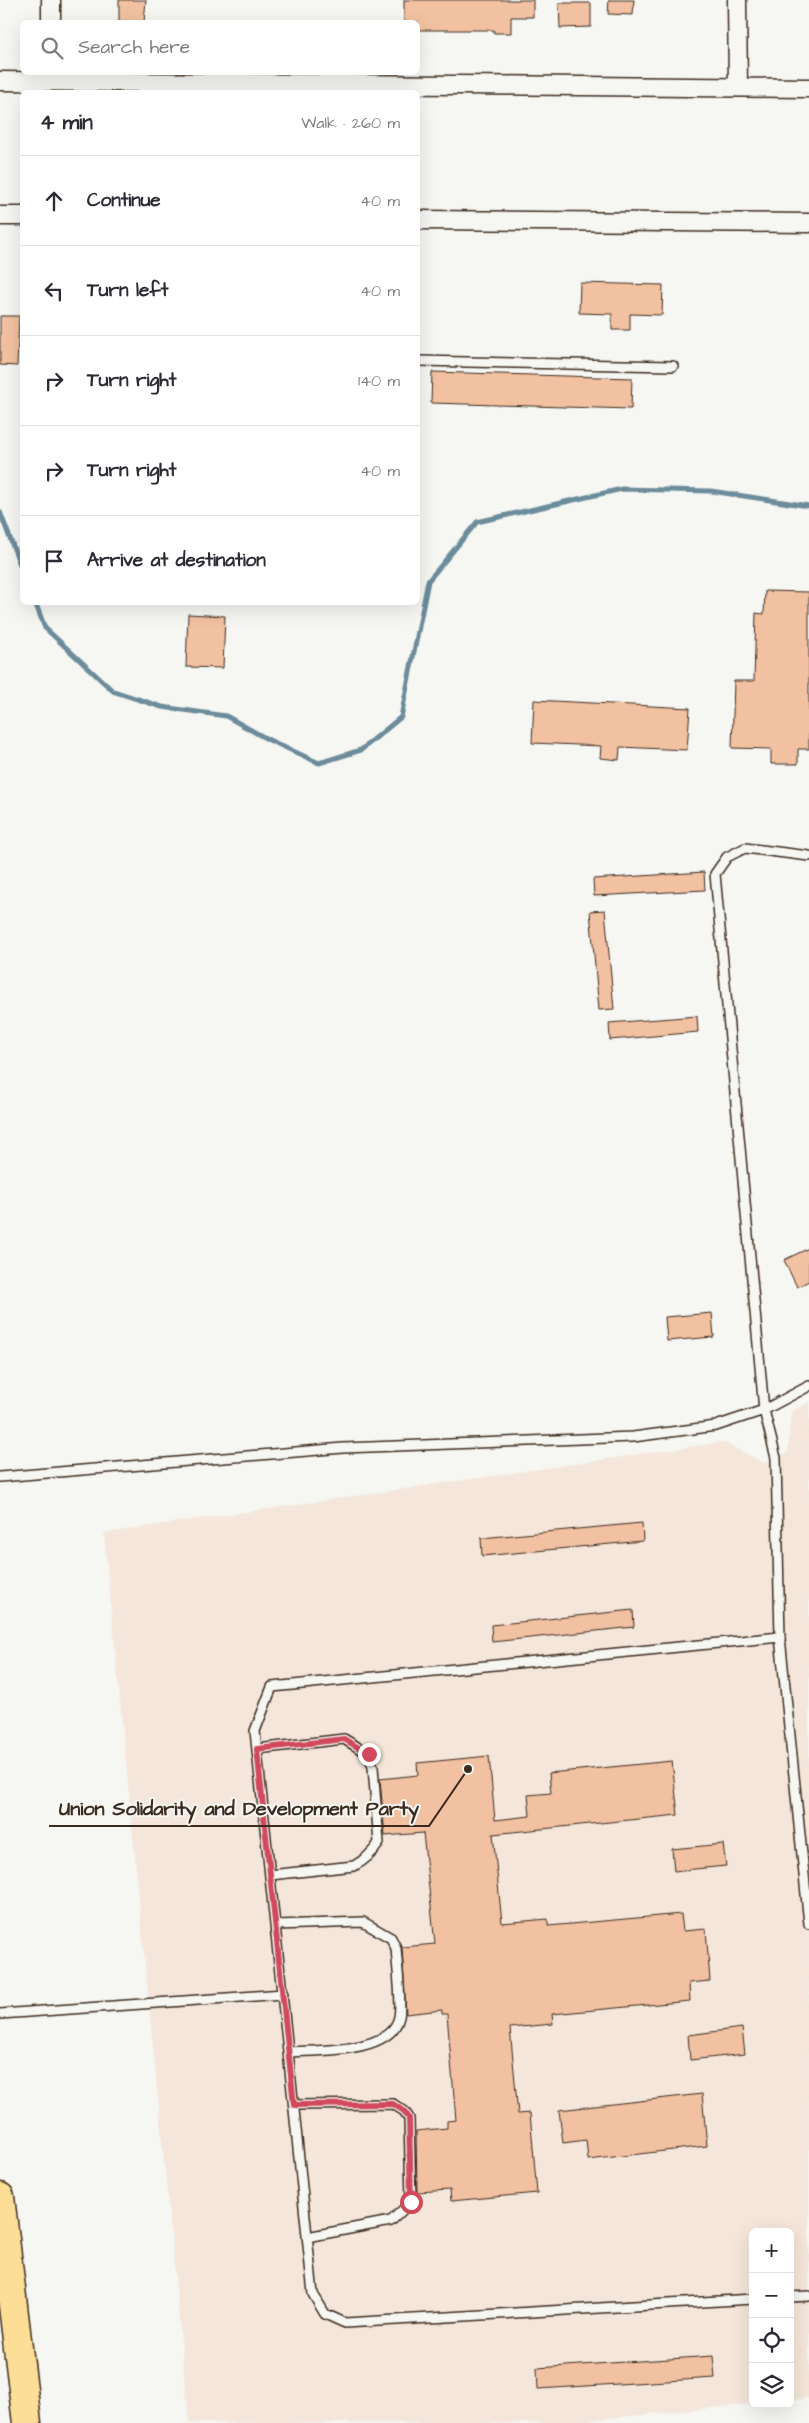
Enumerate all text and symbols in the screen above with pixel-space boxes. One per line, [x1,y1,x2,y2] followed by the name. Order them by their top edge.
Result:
[20,20,420,75] search box
[38,34,66,62] icon: search
[78,34,190,61] text: Search here
[40,108,93,137] text: 4 min
[301,112,400,134] text: Walk · 260 m
[40,187,68,215] icon: ahead
[87,187,161,214] text: Continue
[360,190,400,212] text: 40 m
[40,277,68,305] icon: left
[87,277,168,304] text: Turn left
[360,280,400,302] text: 40 m
[40,367,68,395] icon: right
[87,367,176,394] text: Turn right
[358,370,400,392] text: 140 m
[40,457,68,485] icon: right
[87,457,176,484] text: Turn right
[360,460,400,482] text: 40 m
[40,547,68,575] icon: arrive
[87,547,266,574] text: Arrive at destination
[358,1743,381,1766] route end
[49,1791,429,1826] callout: Union Solidarity and Development Party
[59,1795,419,1824] text: Union Solidarity and Development Party
[400,2191,423,2214] route start
[749,2228,794,2408] map controls
[749,2228,794,2273] button: +
[749,2273,794,2318] button: −
[749,2318,794,2363] button: locate
[749,2363,794,2408] button: layers

